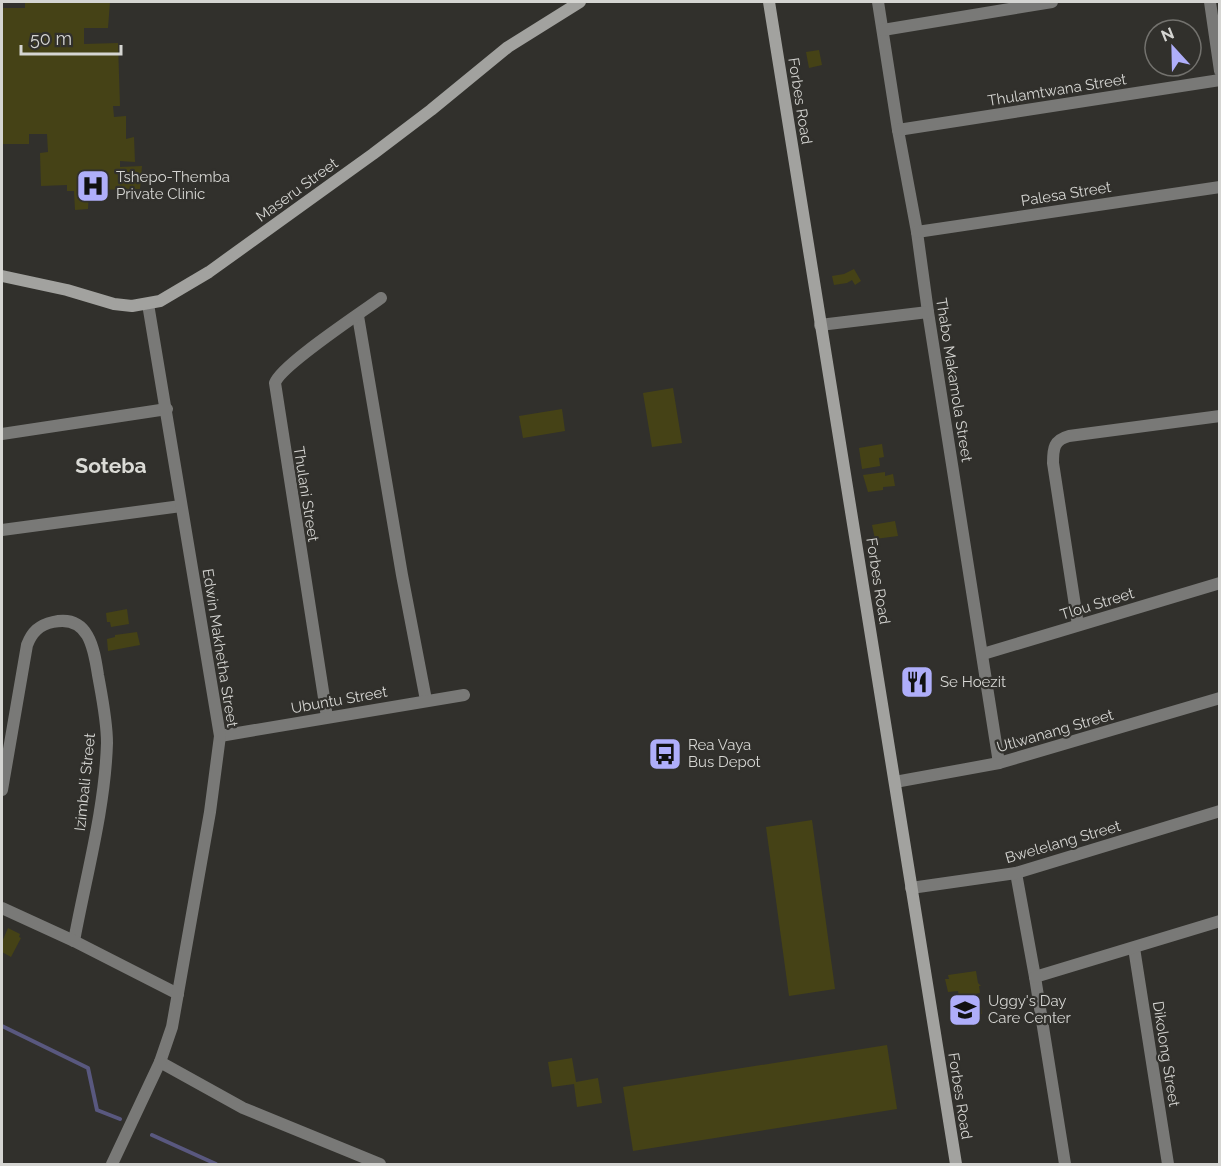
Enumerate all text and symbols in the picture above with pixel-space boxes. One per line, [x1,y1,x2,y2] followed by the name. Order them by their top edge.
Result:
[21,18,122,56] scale bar
[1143,18,1203,78] north arrow
[1158,23,1177,46] text: N
[30,28,72,49] text: 50 m
[784,56,816,146] street label: Forbes Road
[986,70,1128,110] street label: Thulamtwana Street
[253,154,341,226] street label: Maseru Street
[75,168,111,204] hospital icon: Tshepo-Themba Private Clinic
[116,168,230,203] place label: Tshepo-Themba Private Clinic
[1020,178,1112,210] street label: Palesa Street
[932,297,976,463] street label: Thabo Makamola Street
[290,445,322,543] street label: Thulani Street
[75,453,147,478] district label: Soteba
[862,536,894,626] street label: Forbes Road
[199,567,241,729] street label: Edwin Makhetha Street
[1058,584,1136,624] street label: Tlou Street
[899,664,935,700] restaurant icon: Se Hoezit
[940,673,1006,691] place label: Se Hoezit
[289,683,389,717] street label: Ubuntu Street
[995,706,1115,756] street label: Utlwanang Street
[71,732,99,832] street label: Izimbali Street
[647,736,683,772] bus stop icon: Rea Vaya Bus Depot
[688,736,761,771] place label: Rea Vaya Bus Depot
[1003,817,1123,867] street label: Bwelelang Street
[947,992,983,1028] school or university icon: Uggy's Day Care Center
[988,992,1072,1027] place label: Uggy's Day Care Center
[1149,1000,1183,1108] street label: Dikolong Street
[944,1051,976,1141] street label: Forbes Road

